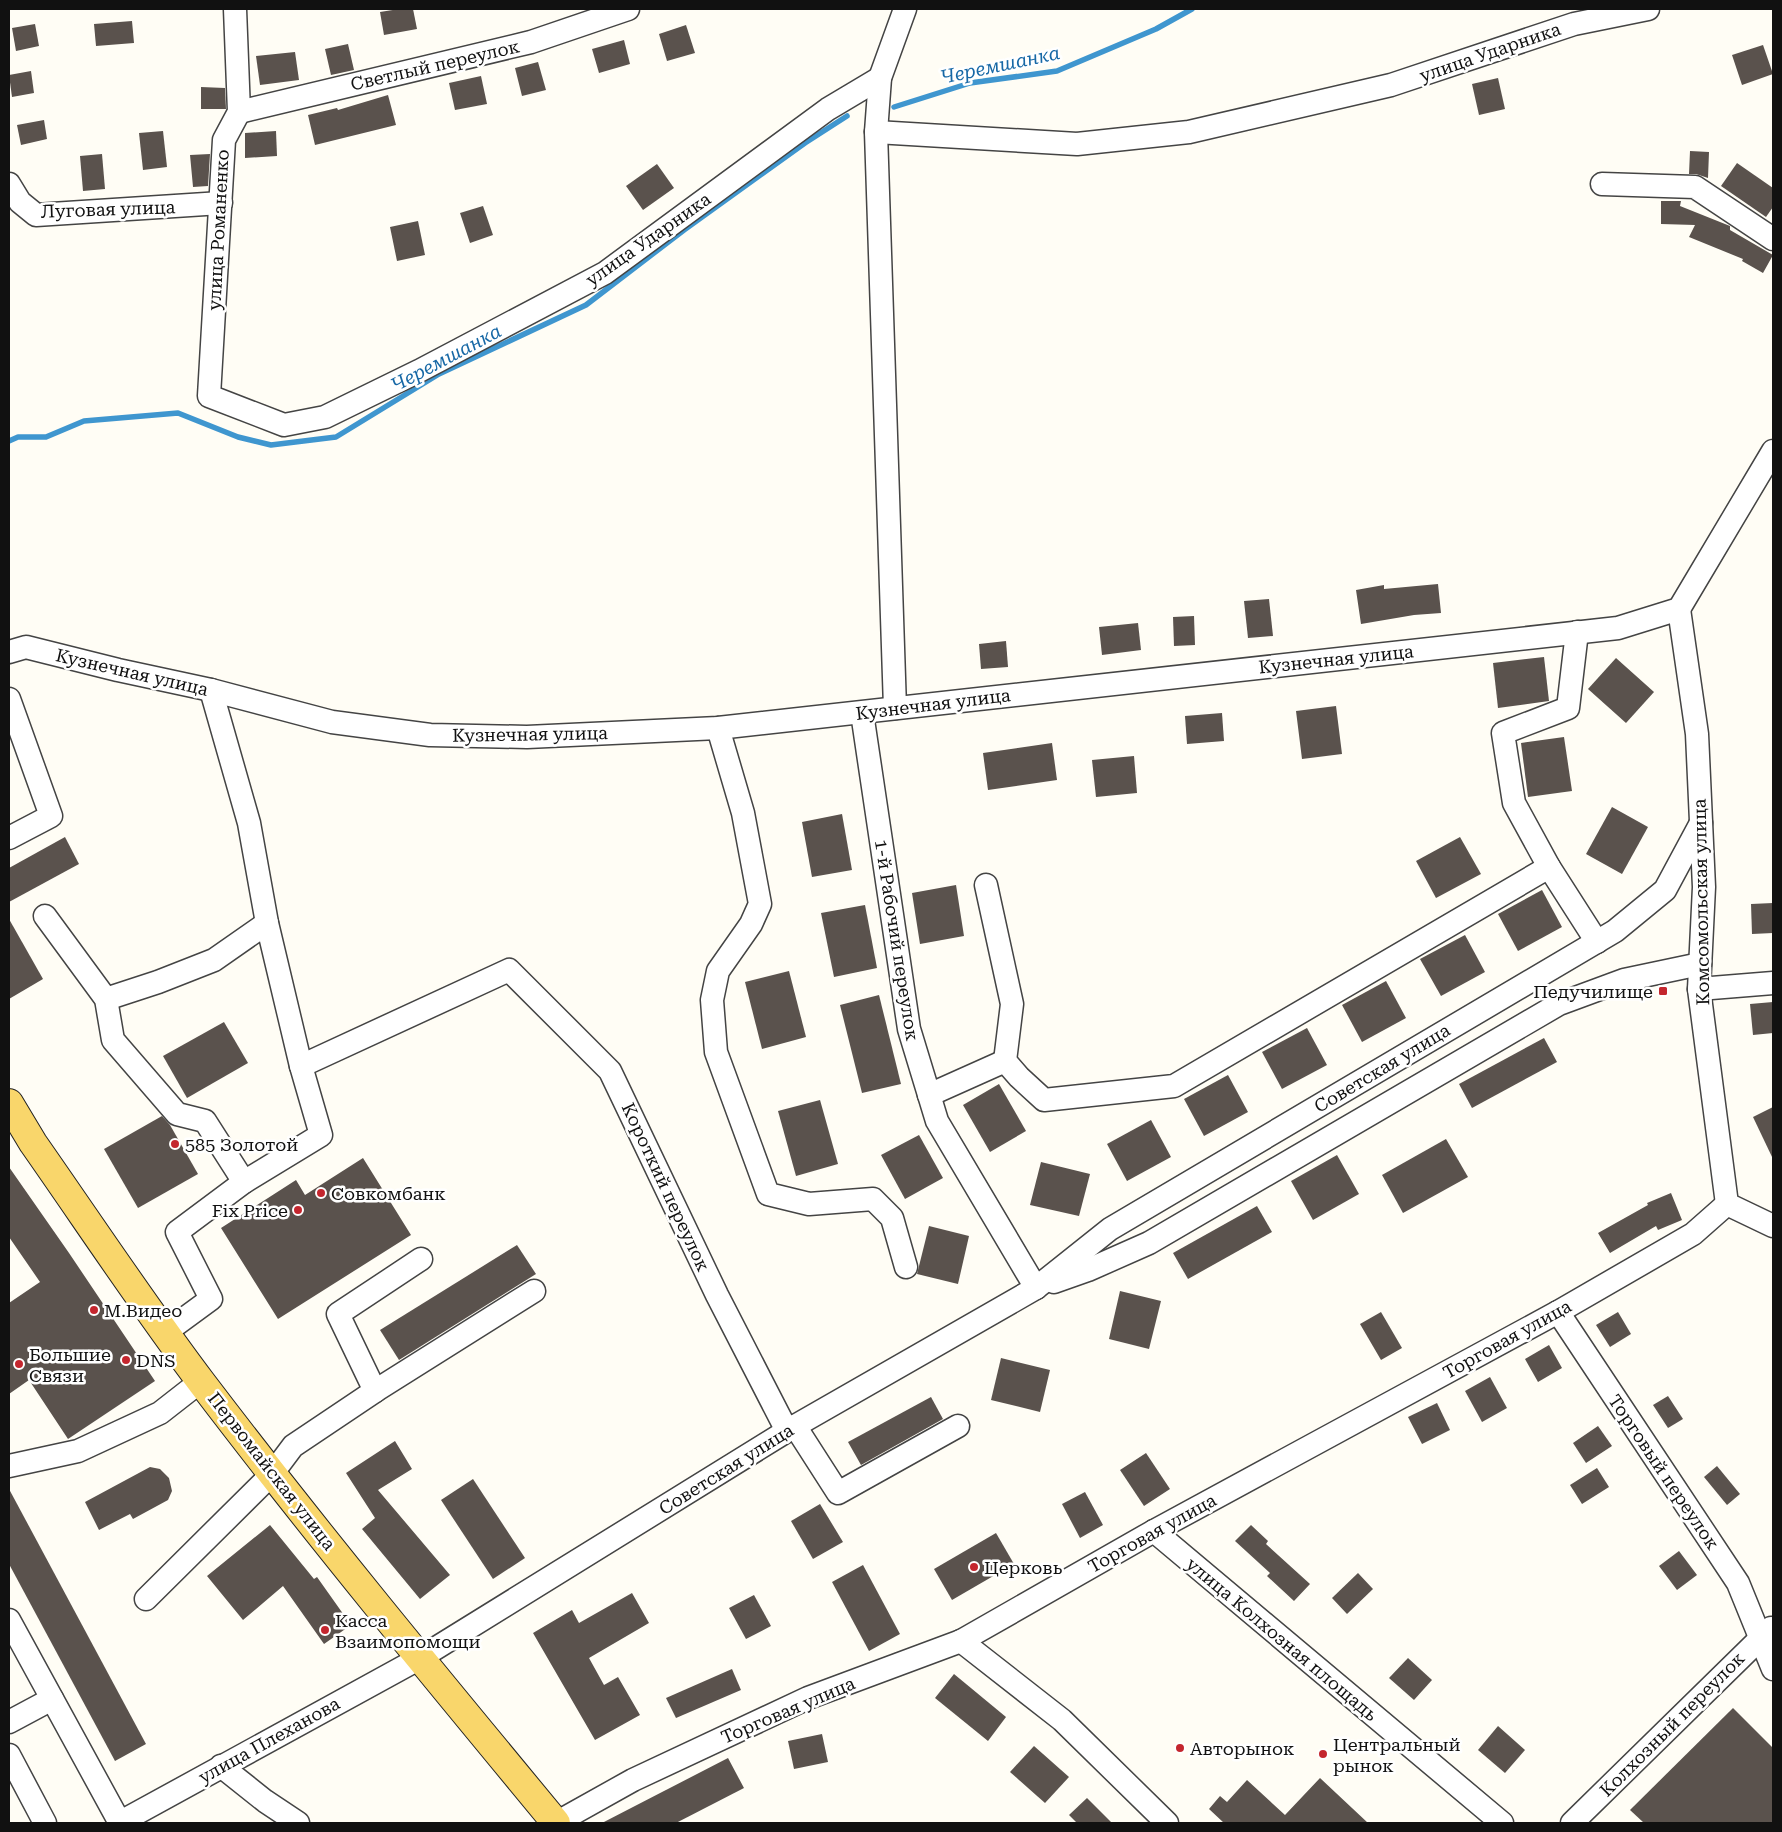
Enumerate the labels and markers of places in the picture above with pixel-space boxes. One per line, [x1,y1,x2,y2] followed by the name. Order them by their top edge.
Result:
[1533,981,1653,1002] place label: Педучилище
[1657,985,1669,997] marker: Педучилище
[185,1134,298,1155] place label: 585 Золотой
[169,1138,181,1150] marker: 585 Золотой
[331,1183,446,1204] place label: Совкомбанк
[315,1187,327,1199] marker: Совкомбанк
[212,1200,288,1221] place label: Fix Price
[292,1204,304,1216] marker: Fix Price
[104,1300,182,1321] place label: М.Видео
[88,1304,100,1316] marker: М.Видео
[29,1344,111,1386] place label: Большие Связи
[136,1350,176,1371] place label: DNS
[120,1354,132,1366] marker: DNS
[13,1358,25,1370] marker: Большие Связи
[984,1557,1063,1578] place label: Церковь
[968,1561,980,1573] marker: Церковь
[335,1610,480,1652] place label: Касса Взаимопомощи
[319,1624,331,1636] marker: Касса Взаимопомощи
[1333,1734,1461,1776] place label: Центральный рынок
[1190,1738,1295,1759] place label: Авторынок
[1174,1742,1186,1754] marker: Авторынок
[1317,1748,1329,1760] marker: Центральный рынок

